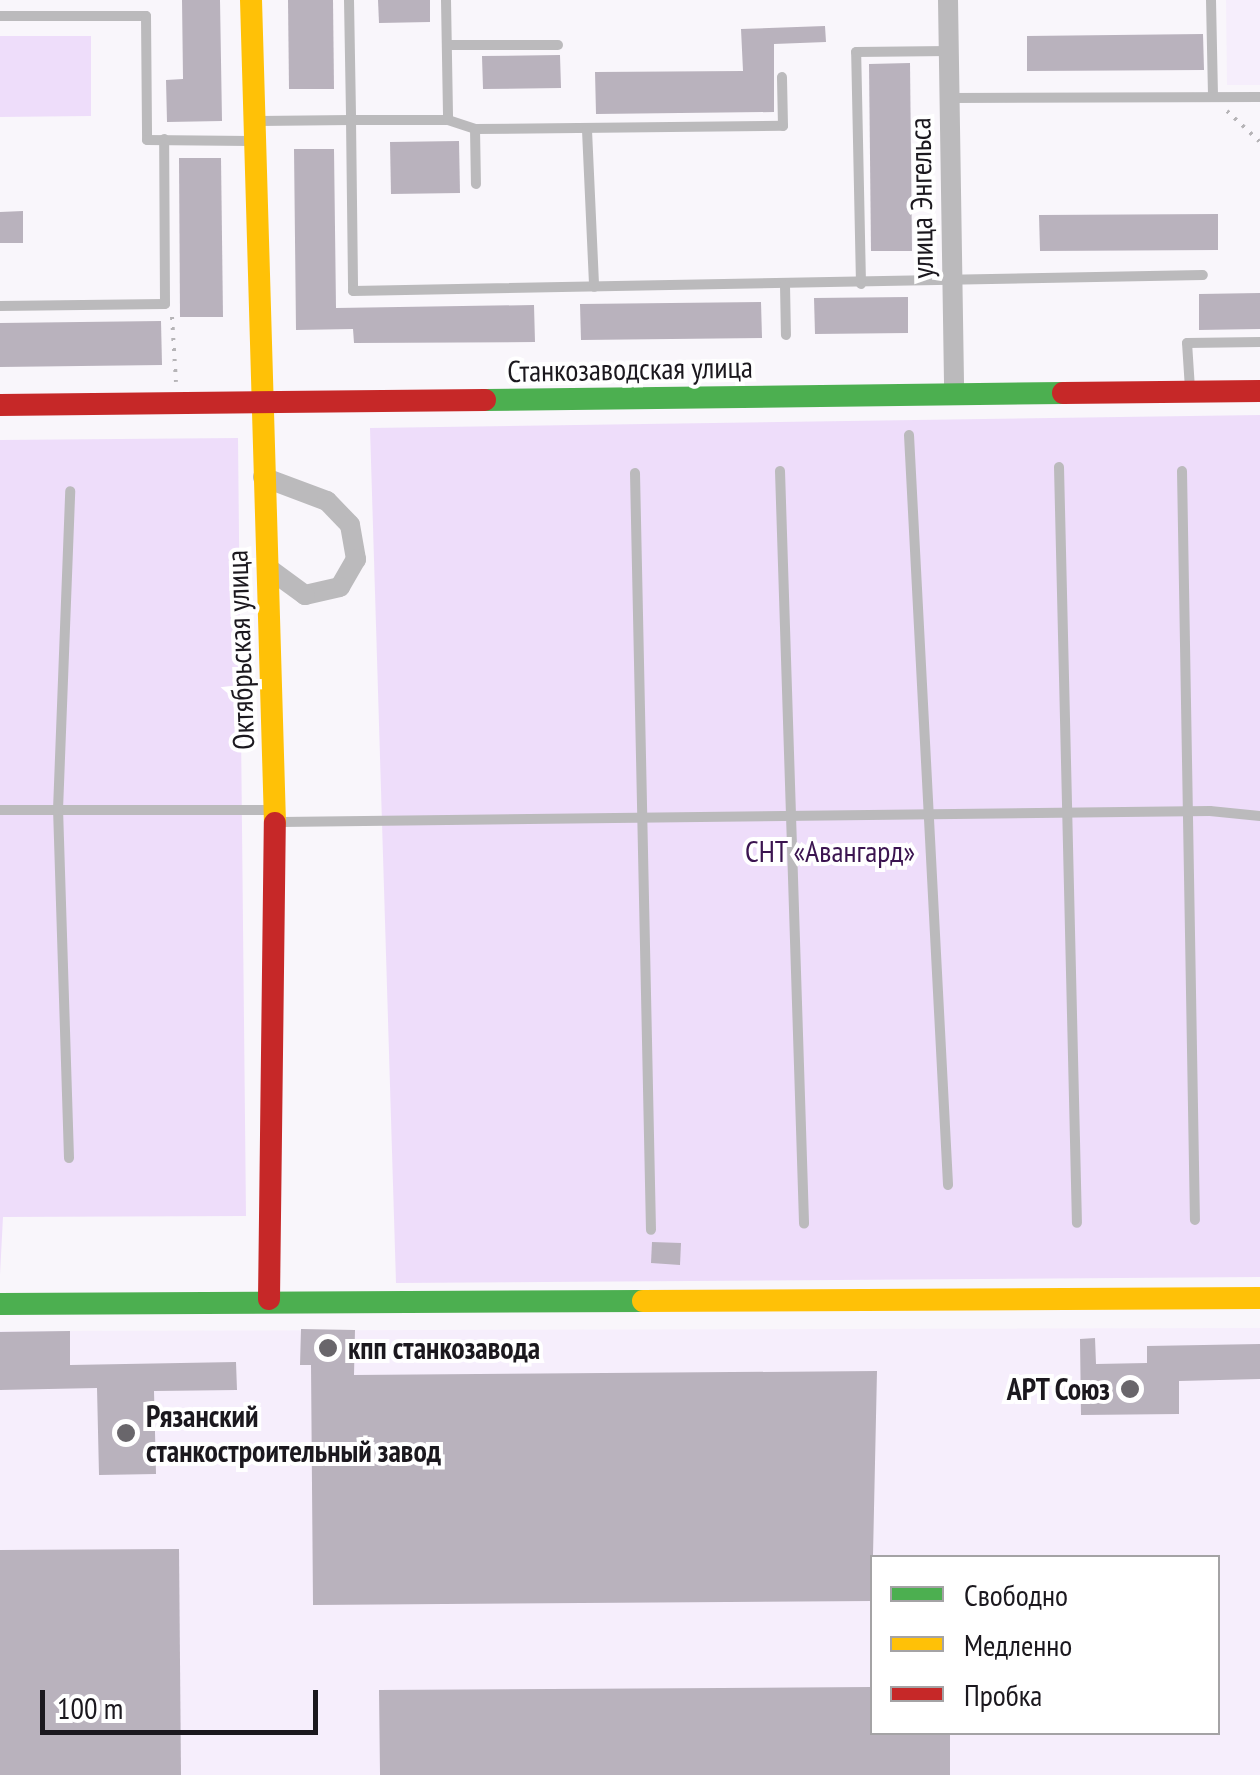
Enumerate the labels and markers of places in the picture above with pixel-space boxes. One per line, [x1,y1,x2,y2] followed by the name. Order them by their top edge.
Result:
[348,1330,540,1366] place label: кпп станкозавода
[317,1337,339,1359] marker: кпп станкозавода
[1005,1371,1110,1407] place label: АРТ Союз
[1119,1378,1141,1400] marker: АРТ Союз
[146,1398,441,1468] place label: Рязанский станкостроительный завод
[115,1422,137,1444] marker: Рязанский станкостроительный завод

